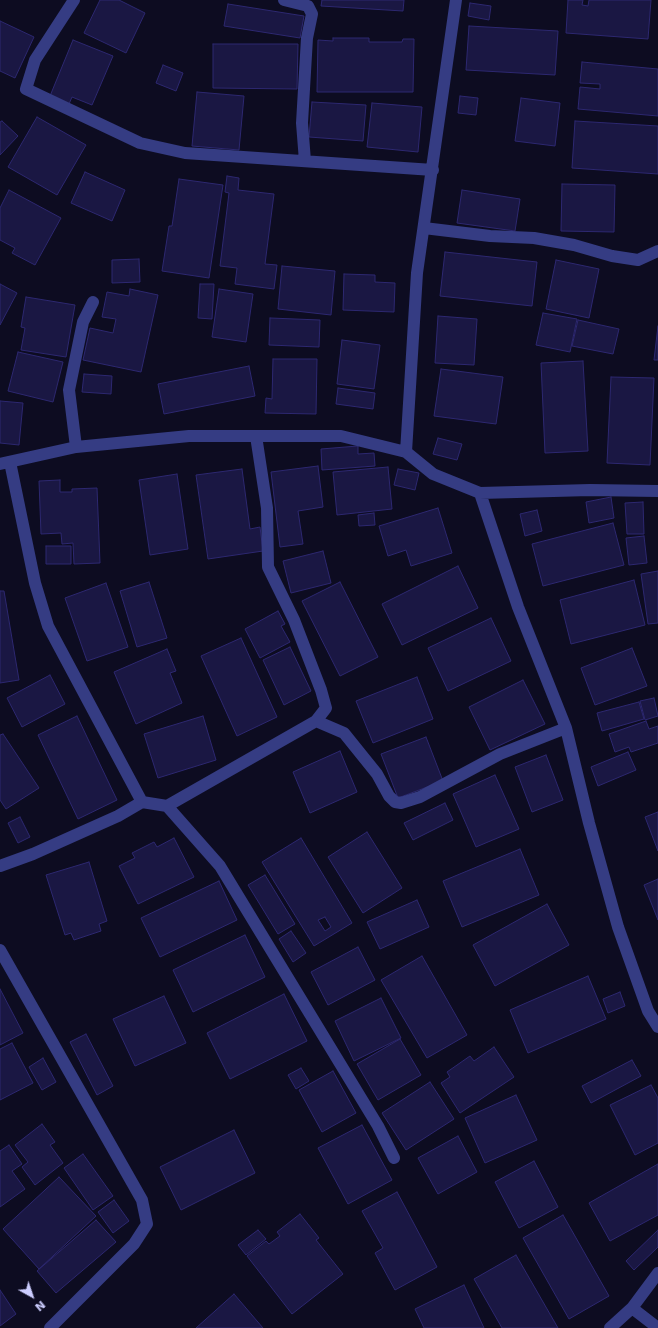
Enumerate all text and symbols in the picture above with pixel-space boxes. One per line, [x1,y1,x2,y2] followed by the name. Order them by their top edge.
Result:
[12,1276,52,1316] north arrow
[32,1298,48,1314] text: N

